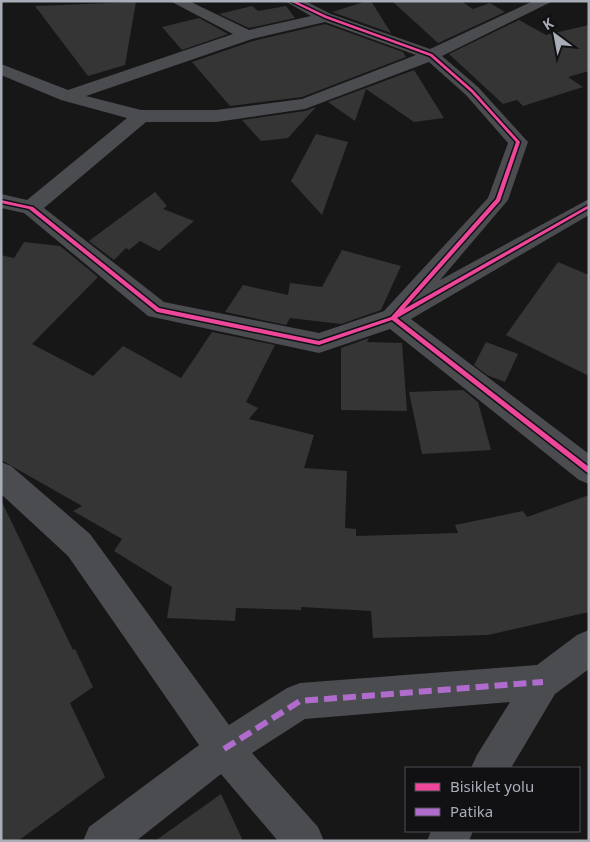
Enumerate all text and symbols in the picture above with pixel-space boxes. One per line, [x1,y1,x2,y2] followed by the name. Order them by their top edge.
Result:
[530,10,580,60] north arrow
[539,13,557,34] text: K
[405,767,580,832] legend
[450,776,534,796] text: Bisiklet yolu
[450,801,493,821] text: Patika

